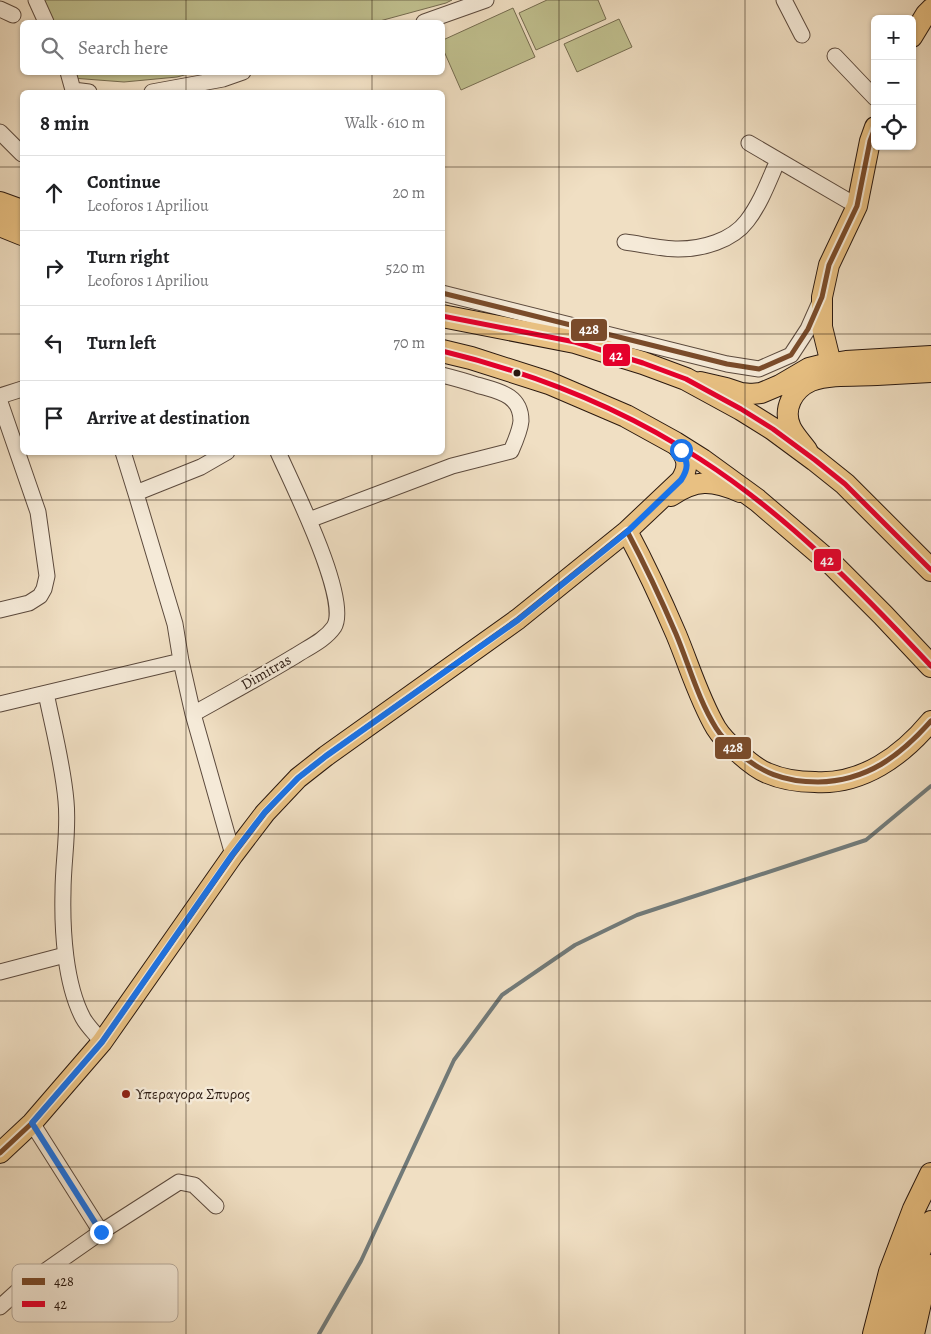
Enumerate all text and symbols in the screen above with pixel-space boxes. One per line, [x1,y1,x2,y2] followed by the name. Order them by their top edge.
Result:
[871,15,916,150] map controls
[871,15,916,60] button: +
[20,20,445,75] search box
[38,34,66,62] icon: search
[78,35,168,61] text: Search here
[871,60,916,105] button: −
[871,105,916,150] button: locate
[40,109,89,137] text: 8 min
[345,112,425,134] text: Walk · 610 m
[87,169,161,195] text: Continue
[40,179,68,207] icon: ahead
[392,182,425,204] text: 20 m
[87,195,209,217] text: Leoforos 1 Apriliou
[87,244,169,270] text: Turn right
[40,254,68,282] icon: right
[386,257,425,279] text: 520 m
[87,270,209,292] text: Leoforos 1 Apriliou
[570,318,608,342] line badge: 428
[579,320,599,339] text: 428
[40,329,68,357] icon: left
[87,330,156,356] text: Turn left
[393,332,425,354] text: 70 m
[602,343,631,367] line badge: 42
[609,346,623,365] text: 42
[512,368,522,378] unlabelled marker
[40,404,68,432] icon: arrive
[87,405,250,431] text: Arrive at destination
[670,439,693,462] route start
[813,548,842,572] line badge: 42
[820,551,834,570] text: 42
[237,650,295,694] street label: Dimitras
[714,736,752,760] line badge: 428
[723,738,743,757] text: 428
[135,1084,250,1104] place label: Υπεραγορα Σπυρος
[120,1088,132,1100] marker: Υπεραγορα Σπυρος
[90,1221,113,1244] route end
[12,1264,178,1322] legend
[54,1272,74,1291] text: 428
[54,1295,67,1314] text: 42

